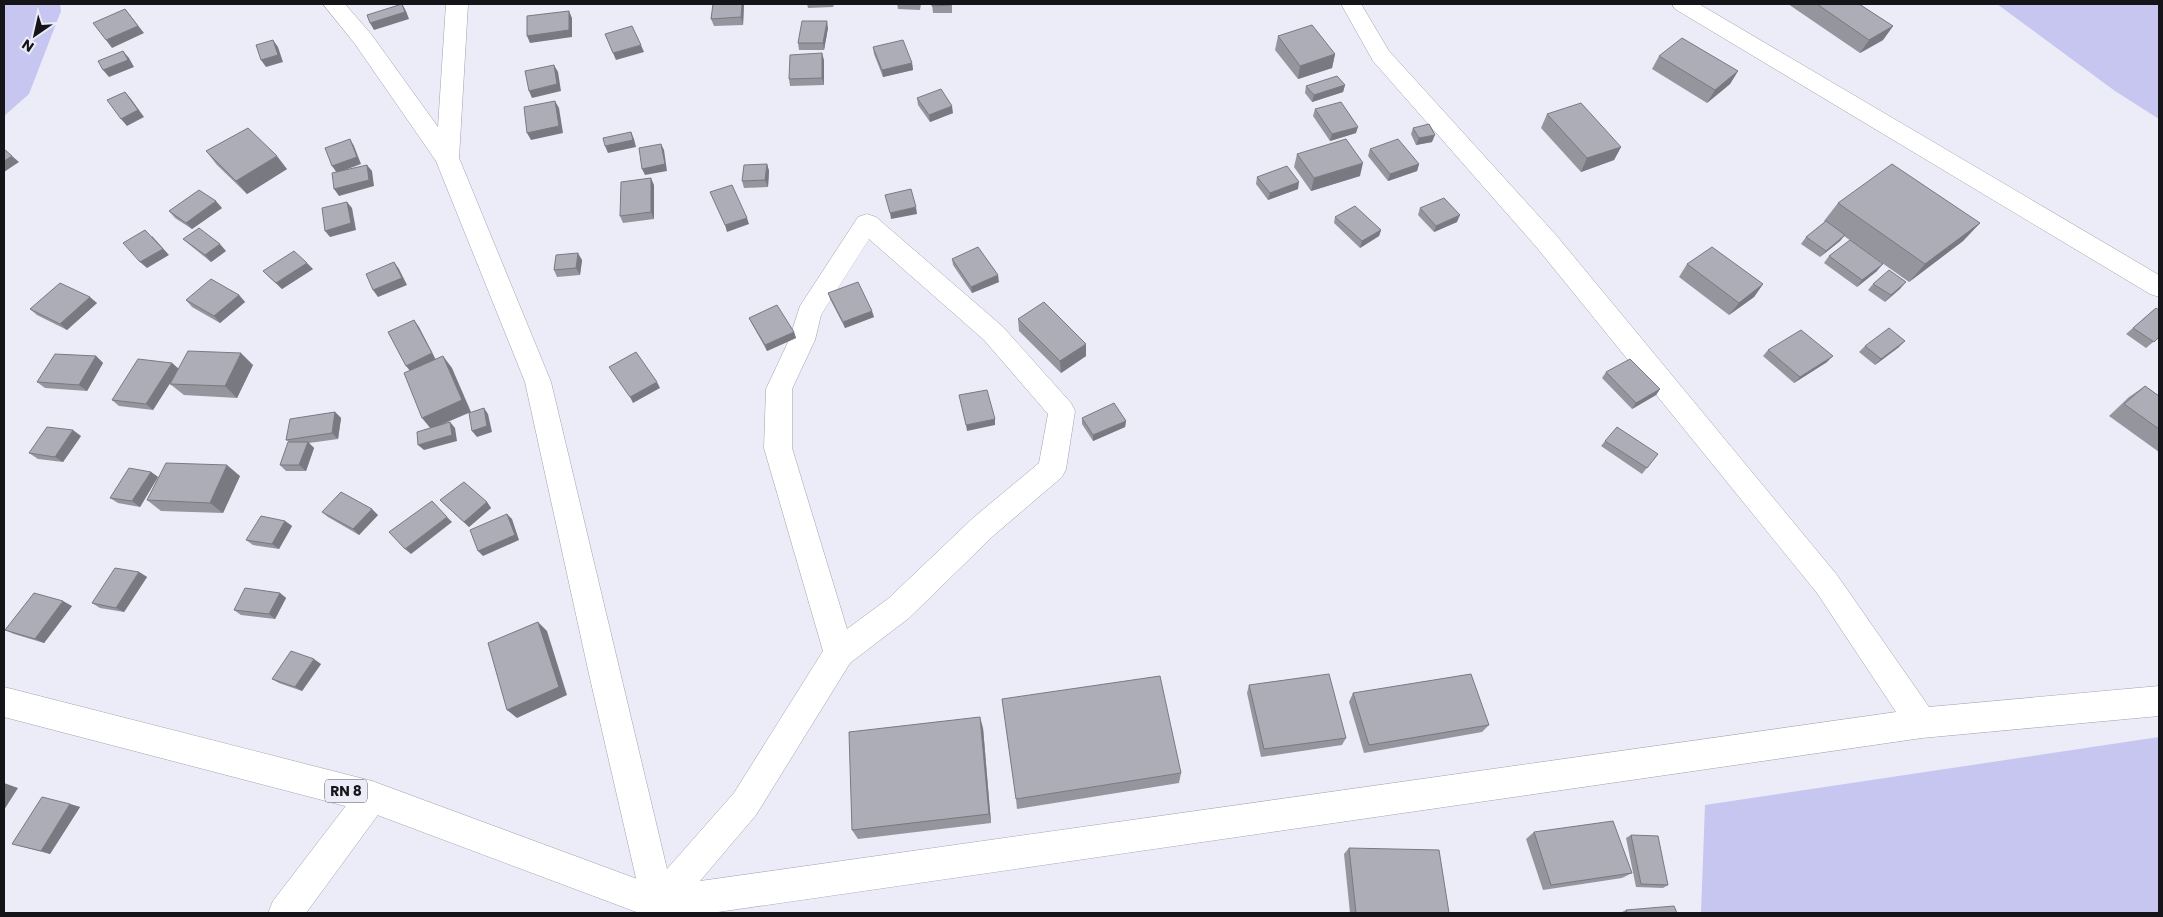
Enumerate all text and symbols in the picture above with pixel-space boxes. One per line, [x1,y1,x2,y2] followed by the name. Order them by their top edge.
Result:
[10,10,60,60] north arrow
[18,35,38,57] text: N
[325,779,367,802] road number: RN 8

